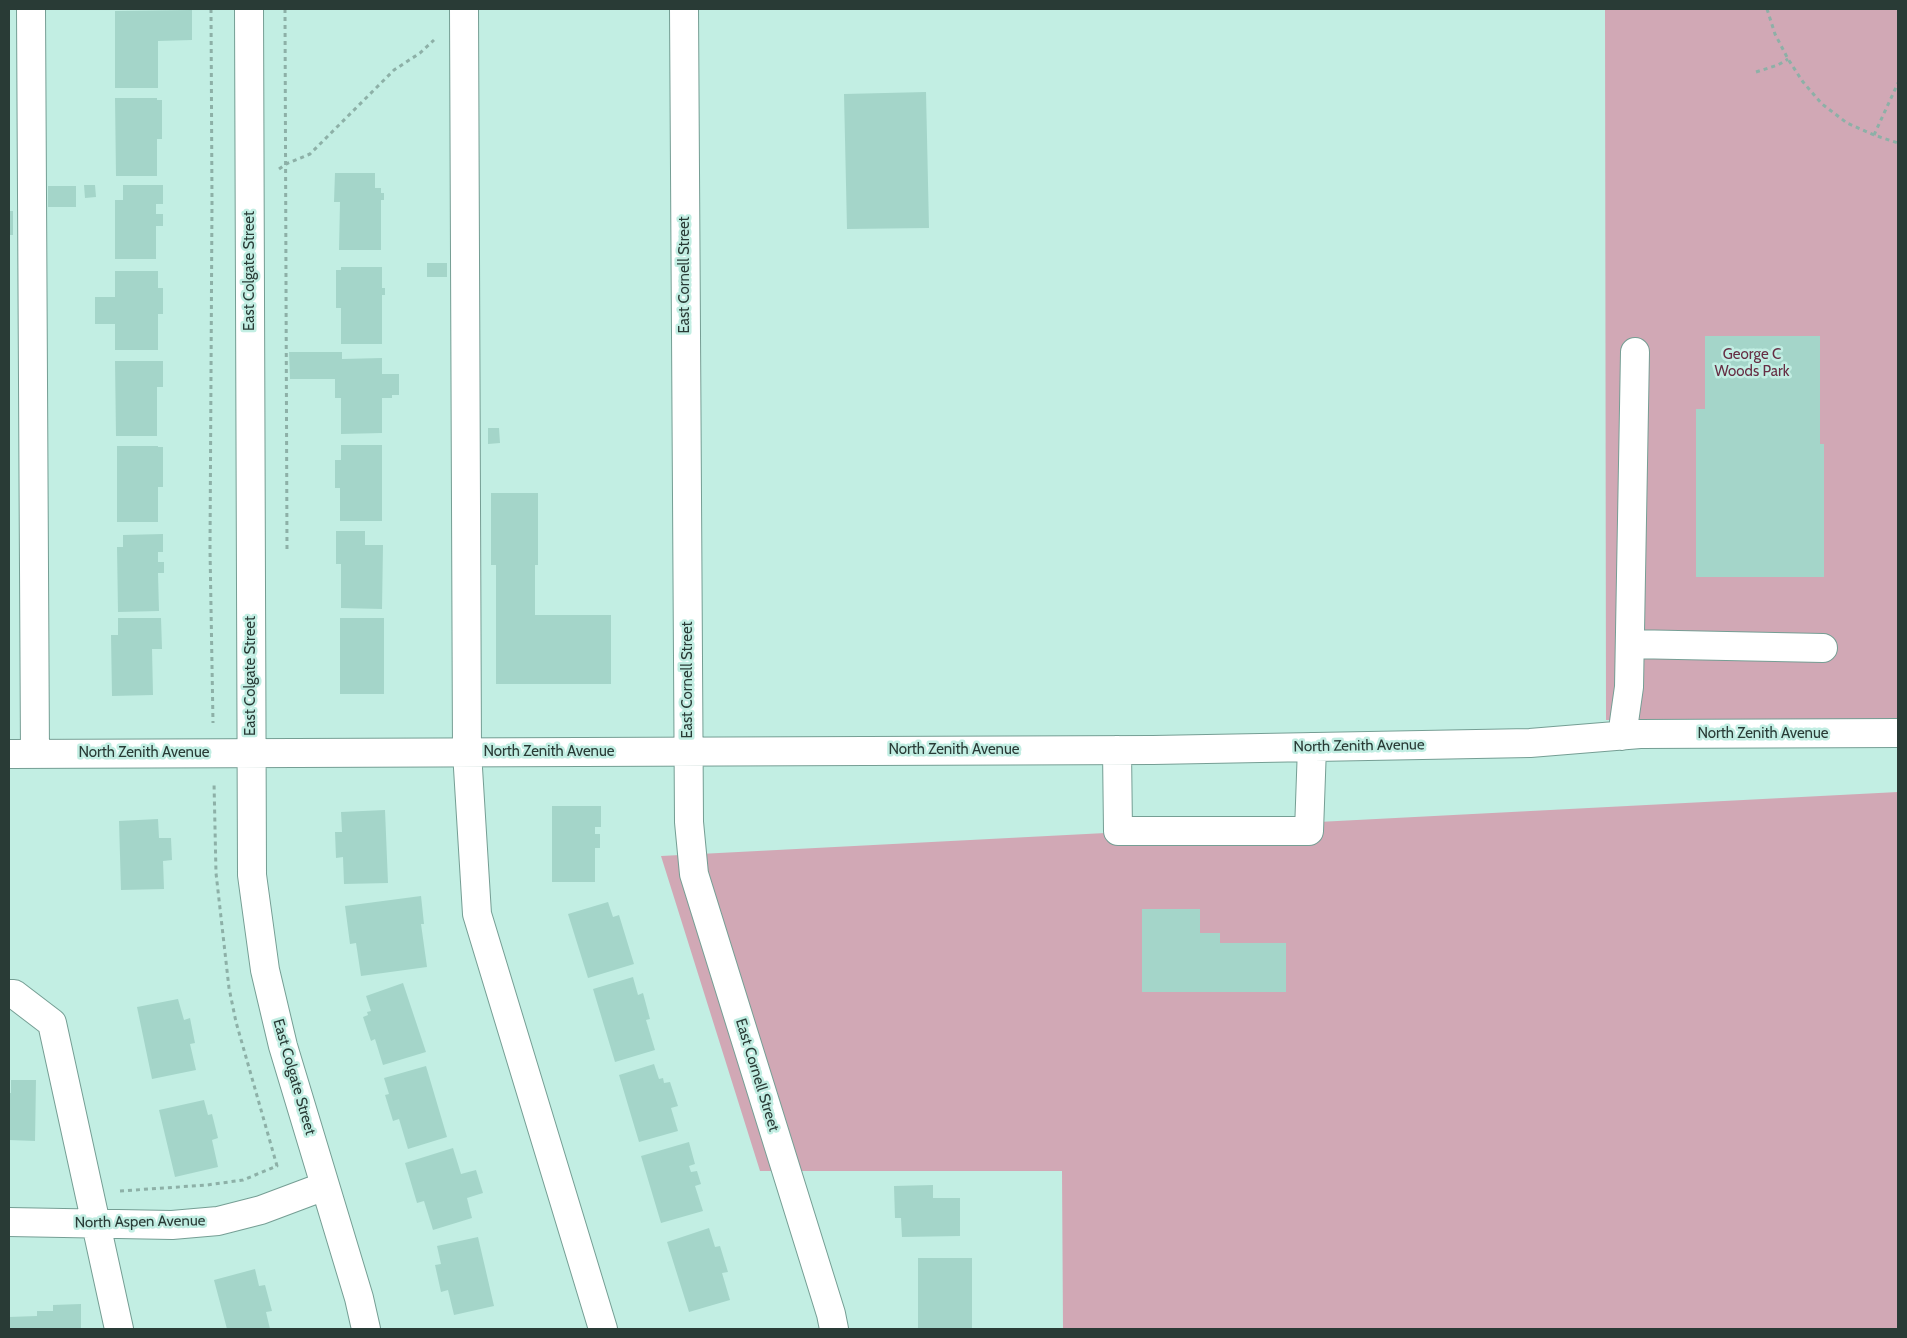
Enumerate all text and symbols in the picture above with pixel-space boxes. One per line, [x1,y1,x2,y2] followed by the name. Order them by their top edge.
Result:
[241,211,259,331] street label: East Colgate Street
[676,216,694,334] street label: East Cornell Street
[1714,346,1790,381] park label: George C Woods Park
[242,616,260,736] street label: East Colgate Street
[679,621,697,739] street label: East Cornell Street
[1697,725,1829,743] street label: North Zenith Avenue
[1293,736,1425,756] street label: North Zenith Avenue
[888,741,1020,759] street label: North Zenith Avenue
[483,743,615,761] street label: North Zenith Avenue
[78,744,210,762] street label: North Zenith Avenue
[731,1016,783,1134] street label: East Cornell Street
[269,1017,319,1137] street label: East Colgate Street
[74,1212,206,1232] street label: North Aspen Avenue

